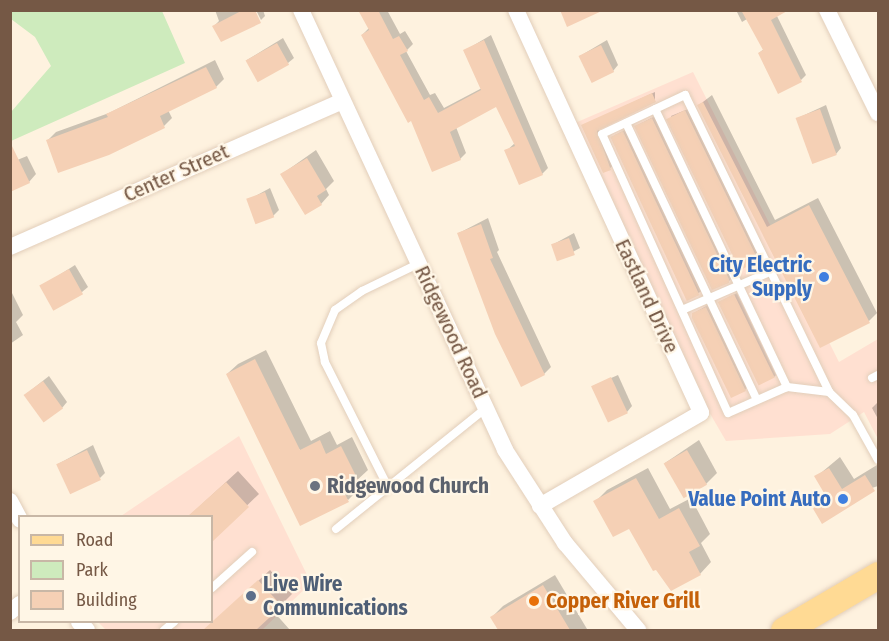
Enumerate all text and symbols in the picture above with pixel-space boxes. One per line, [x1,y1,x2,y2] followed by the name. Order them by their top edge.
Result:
[119,139,233,207] street label: Center Street
[610,235,684,357] street label: Eastland Drive
[709,252,812,302] place label: City Electric Supply
[409,262,493,402] street label: Ridgewood Road
[817,270,831,284] marker: City Electric Supply
[327,473,489,499] place label: Ridgewood Church
[308,479,322,493] marker: Ridgewood Church
[688,486,831,512] place label: Value Point Auto
[836,492,850,506] marker: Value Point Auto
[18,515,213,623] legend
[76,529,113,551] text: Road
[76,559,108,581] text: Park
[263,571,408,621] place label: Live Wire Communications
[546,588,700,614] place label: Copper River Grill
[76,589,137,611] text: Building
[244,589,258,603] marker: Live Wire Communications
[527,594,541,608] marker: Copper River Grill

